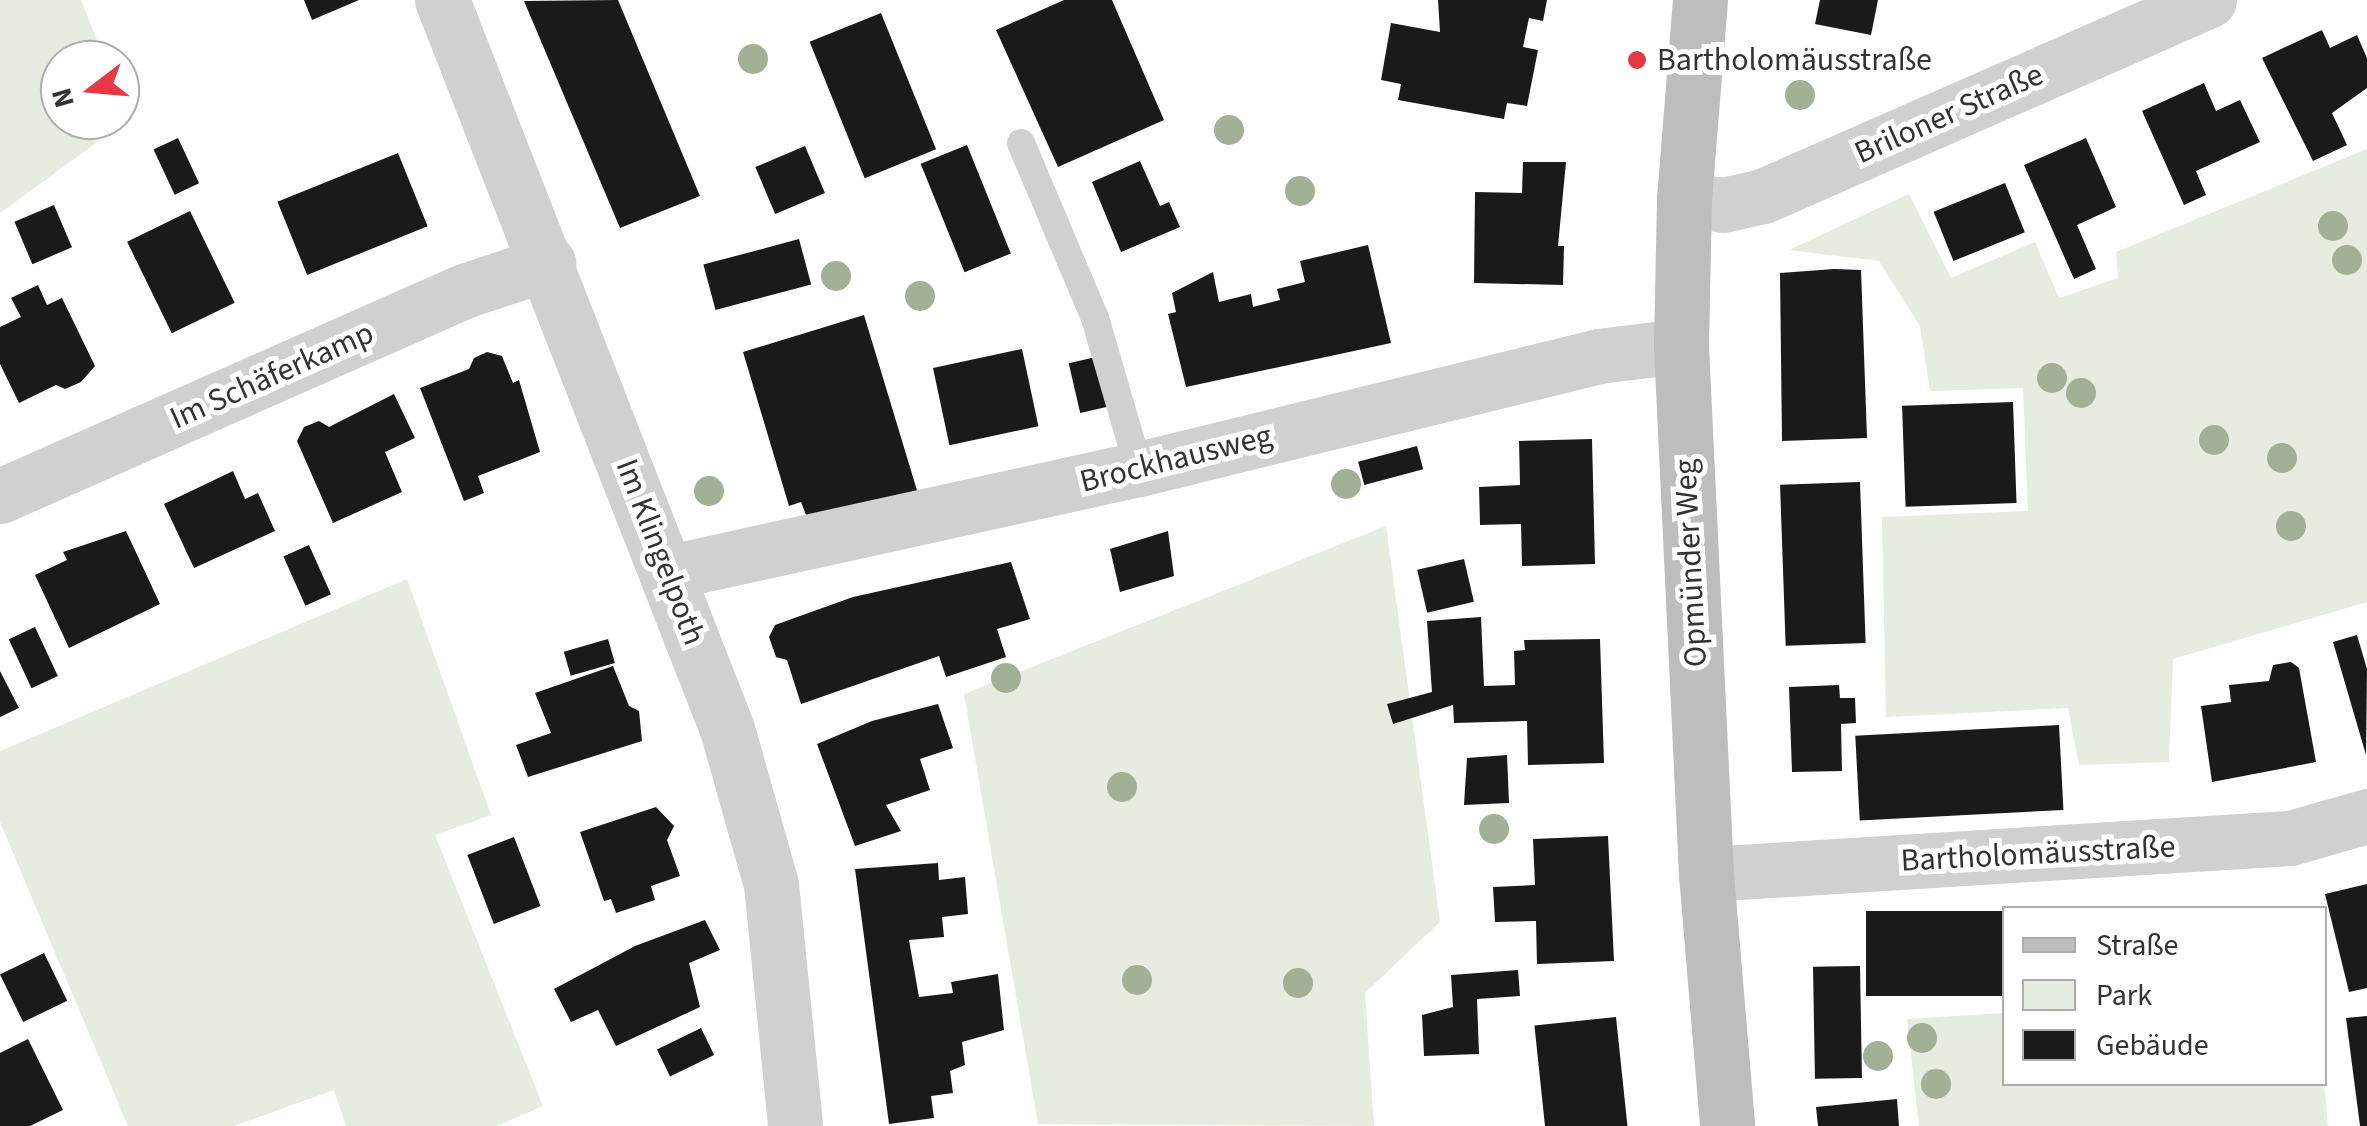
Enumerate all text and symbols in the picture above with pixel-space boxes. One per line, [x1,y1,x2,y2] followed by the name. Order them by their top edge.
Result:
[40,40,140,140] north arrow
[1657,41,1932,79] place label: Bartholomäusstraße
[1626,49,1648,71] marker: Bartholomäusstraße
[1849,55,2049,173] street label: Briloner Straße
[41,83,85,112] text: N
[164,314,380,438] street label: Im Schäferkamp
[1076,417,1276,501] street label: Brockhausweg
[607,454,713,650] street label: Im Klingelpoth
[1666,458,1716,668] street label: Opmünder Weg
[1900,828,2176,880] street label: Bartholomäusstraße
[2002,906,2327,1086] legend
[2096,924,2178,967] text: Straße
[2096,974,2152,1017] text: Park
[2096,1024,2209,1067] text: Gebäude

